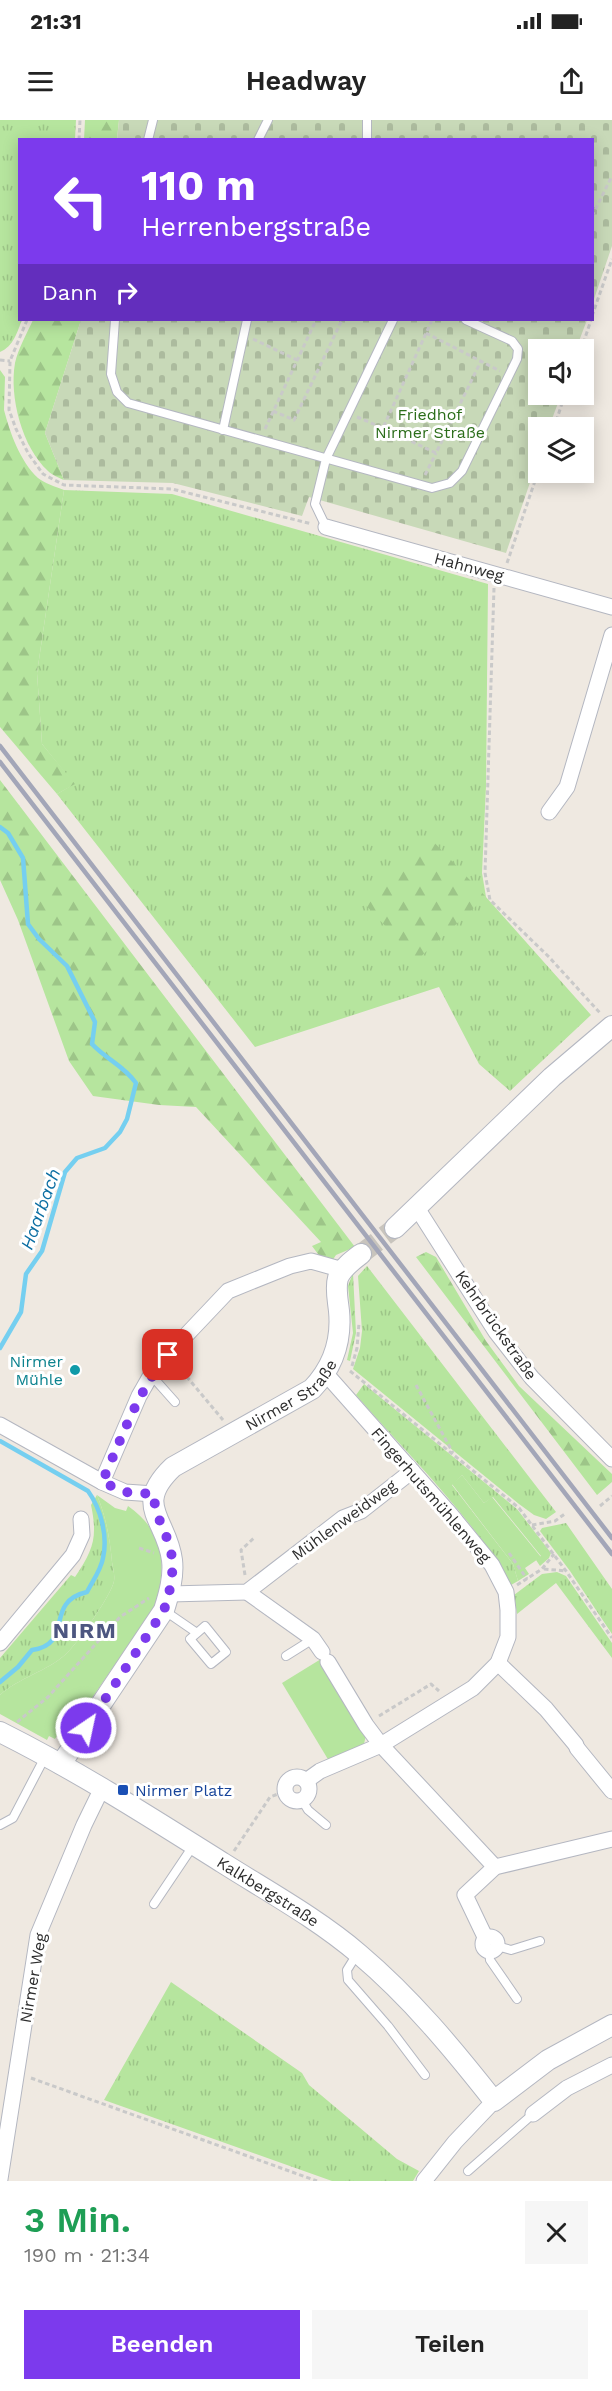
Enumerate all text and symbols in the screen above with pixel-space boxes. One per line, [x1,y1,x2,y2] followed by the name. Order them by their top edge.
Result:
[30,9,82,34] text: 21:31
[24,65,57,98] icon: menu
[246,65,366,97] text: Headway
[555,65,588,98] icon: share
[141,161,256,210] text: 110 m
[42,162,120,240] icon: left
[141,211,371,243] text: Herrenbergstraße
[110,276,143,309] icon: right
[42,280,98,305] text: Dann
[528,339,594,483] map controls
[528,339,594,405] button: sound
[375,405,485,442] park label: Friedhof Nirmer Straße
[528,417,594,483] button: layers
[432,549,506,586] street label: Hahnweg
[16,1166,64,1252] water label: Haarbach
[451,1267,541,1383] street label: Kehrbrückstraße
[142,1329,193,1380] pin
[151,1338,184,1371] icon: arrive
[9,1352,63,1389] place label: Nirmer Mühle
[242,1356,340,1434] street label: Nirmer Straße
[68,1363,82,1377] marker: Nirmer Mühle
[367,1424,495,1567] street label: Fingerhutsmühlenweg
[288,1475,400,1564] street label: Mühlenweidweg
[53,1618,117,1643] district label: NIRM
[54,1696,118,1760] position arrow
[135,1781,232,1800] place label: Nirmer Platz
[116,1783,130,1797] marker: Nirmer Platz
[214,1852,323,1930] street label: Kalkbergstraße
[16,1931,50,2024] street label: Nirmer Weg
[24,2199,131,2241] text: 3 Min.
[525,2201,588,2264] button: close
[24,2243,150,2267] text: 190 m · 21:34
[24,2310,300,2379] button: Beenden
[312,2310,588,2379] button: Teilen

